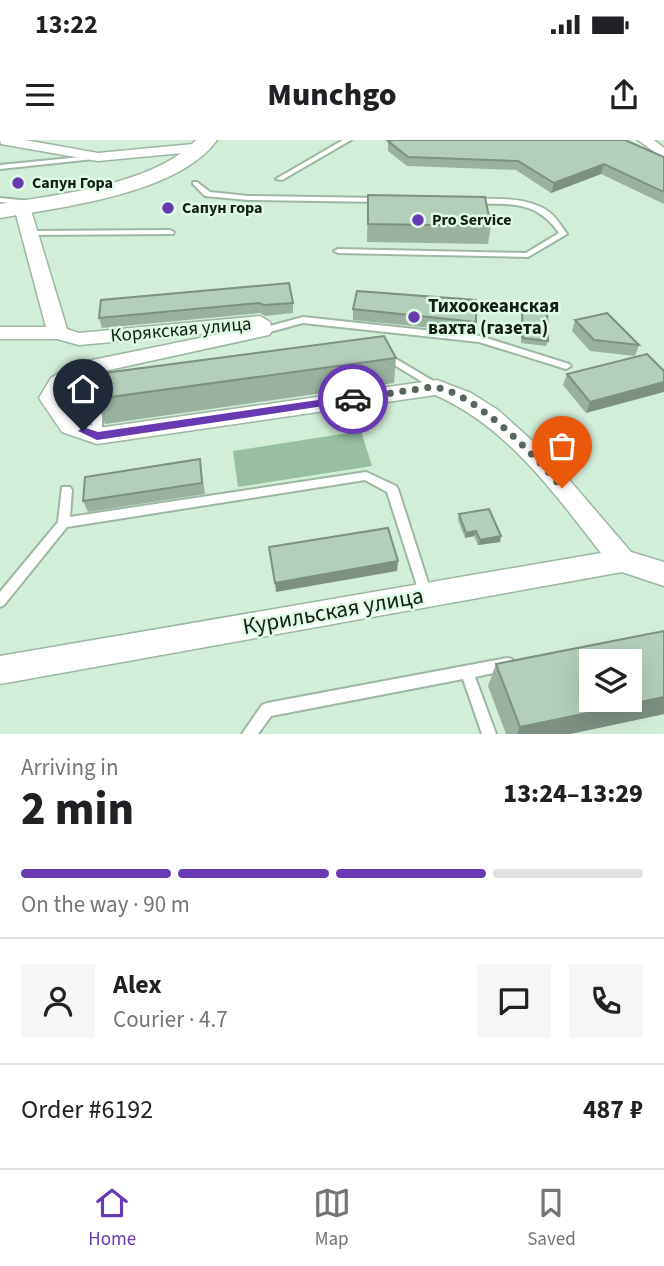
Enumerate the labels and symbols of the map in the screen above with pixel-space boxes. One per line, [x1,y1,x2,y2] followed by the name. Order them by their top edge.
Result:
[32,172,113,194] place label: Сапун Гора
[10,175,26,191] marker: Сапун Гора
[182,197,262,219] place label: Сапун гора
[160,200,176,216] marker: Сапун гора
[432,209,512,231] place label: Pro Service
[410,212,426,228] marker: Pro Service
[428,293,559,342] place label: Тихоокеанская вахта (газета)
[406,309,422,325] marker: Тихоокеанская вахта (газета)
[109,310,253,350] street label: Корякская улица
[53,359,113,431] pin
[318,364,388,434] courier
[532,416,592,488] pin
[240,579,426,643] street label: Курильская улица

